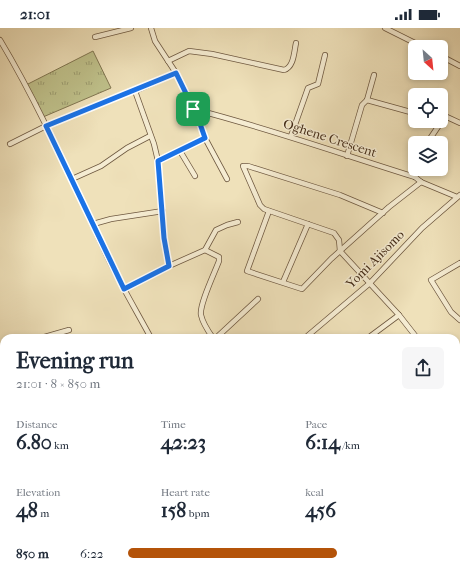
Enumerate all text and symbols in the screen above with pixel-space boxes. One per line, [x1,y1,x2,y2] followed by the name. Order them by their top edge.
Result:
[20,5,50,23] text: 21:01
[408,40,448,80] north arrow
[408,40,448,176] map controls
[408,88,448,128] button: locate
[176,92,210,126] pin
[182,98,204,120] icon: arrive
[281,116,379,160] street label: Oghene Crescent
[408,136,448,176] button: layers
[342,227,407,292] street label: Yomi Ajisomo
[402,347,444,389] button: share
[16,348,134,374] text: Evening run
[16,376,100,391] text: 21:01 · 8 × 850 m
[16,418,57,431] text: Distance
[161,418,186,431] text: Time
[305,418,327,431] text: Pace
[16,431,52,454] text: 6.80
[161,431,206,454] text: 42:23
[305,431,340,454] text: 6:14
[52,439,69,452] text: km
[340,439,360,452] text: /km
[16,486,60,499] text: Elevation
[161,486,210,499] text: Heart rate
[305,486,324,499] text: kcal
[16,499,38,522] text: 48
[161,499,186,522] text: 158
[305,499,336,522] text: 456
[38,507,49,520] text: m
[186,507,210,520] text: bpm
[16,546,49,561] text: 850 m
[80,546,104,561] text: 6:22

